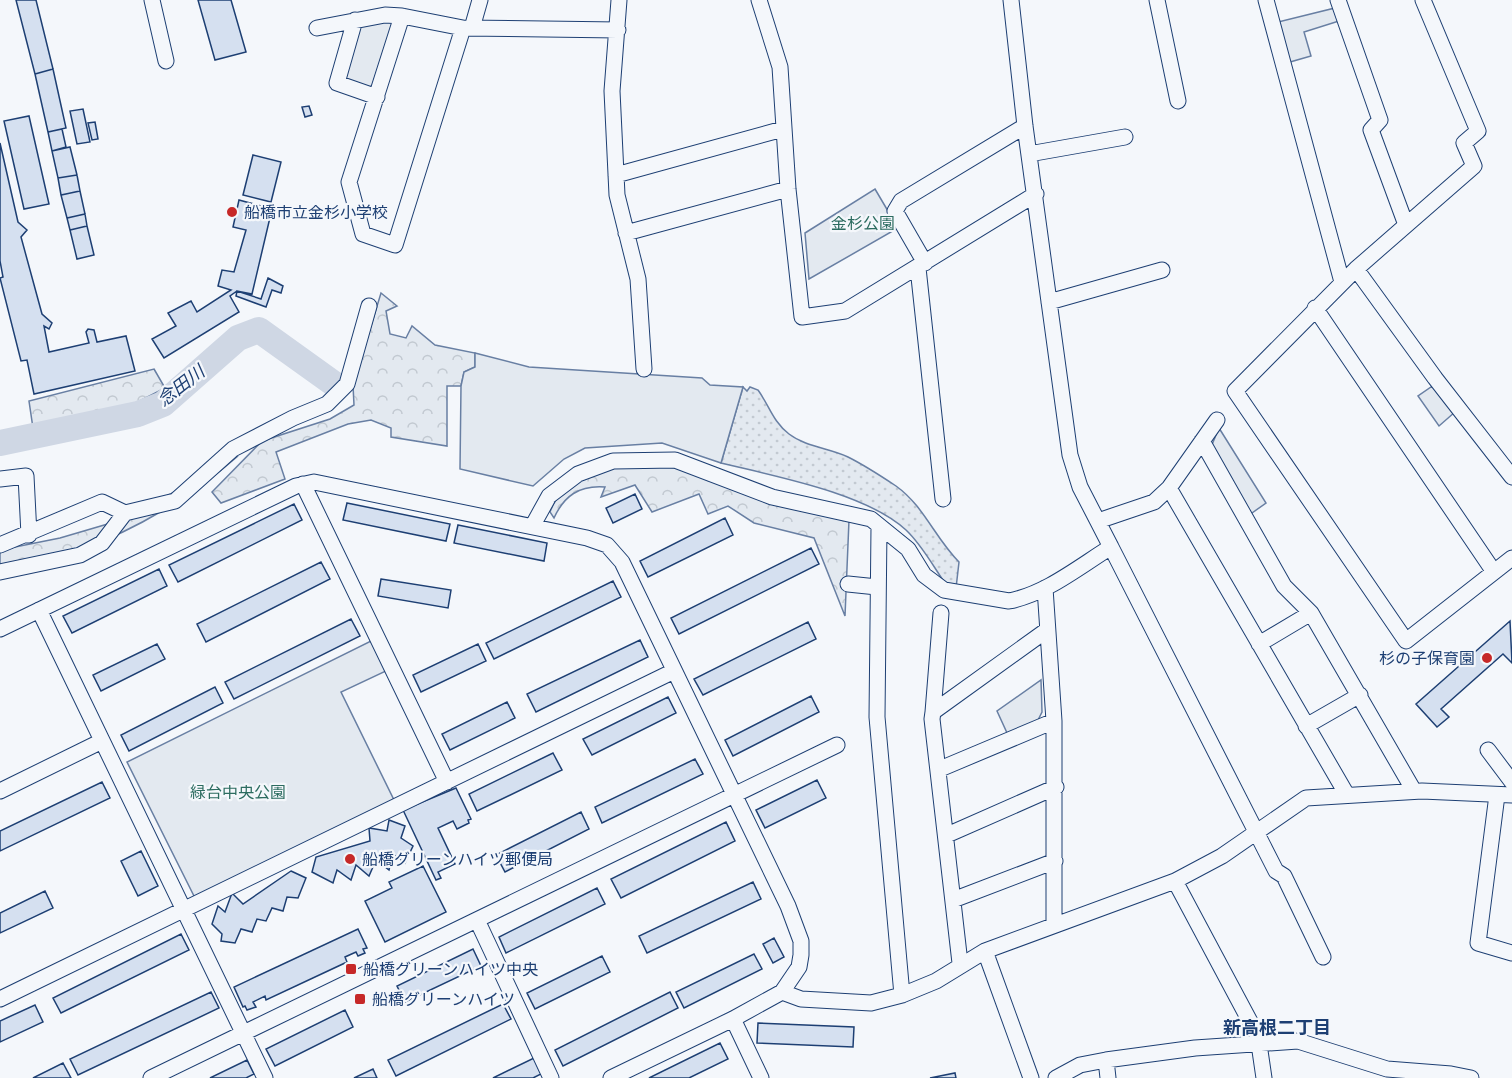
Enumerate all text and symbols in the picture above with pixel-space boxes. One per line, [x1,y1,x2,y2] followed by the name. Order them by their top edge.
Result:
[244,203,388,222] place label: 船橋市立金杉小学校
[225,205,239,219] marker: 船橋市立金杉小学校
[831,214,895,233] park label: 金杉公園
[153,359,211,411] water label: 念田川
[1379,649,1475,668] place label: 杉の子保育園
[1480,651,1494,665] marker: 杉の子保育園
[190,783,286,802] park label: 緑台中央公園
[362,850,553,869] place label: 船橋グリーンハイツ郵便局
[343,852,357,866] marker: 船橋グリーンハイツ郵便局
[363,960,538,979] place label: 船橋グリーンハイツ中央
[344,962,358,976] marker: 船橋グリーンハイツ中央
[372,990,515,1009] place label: 船橋グリーンハイツ
[353,992,367,1006] marker: 船橋グリーンハイツ
[1223,1017,1331,1039] district label: 新高根二丁目

